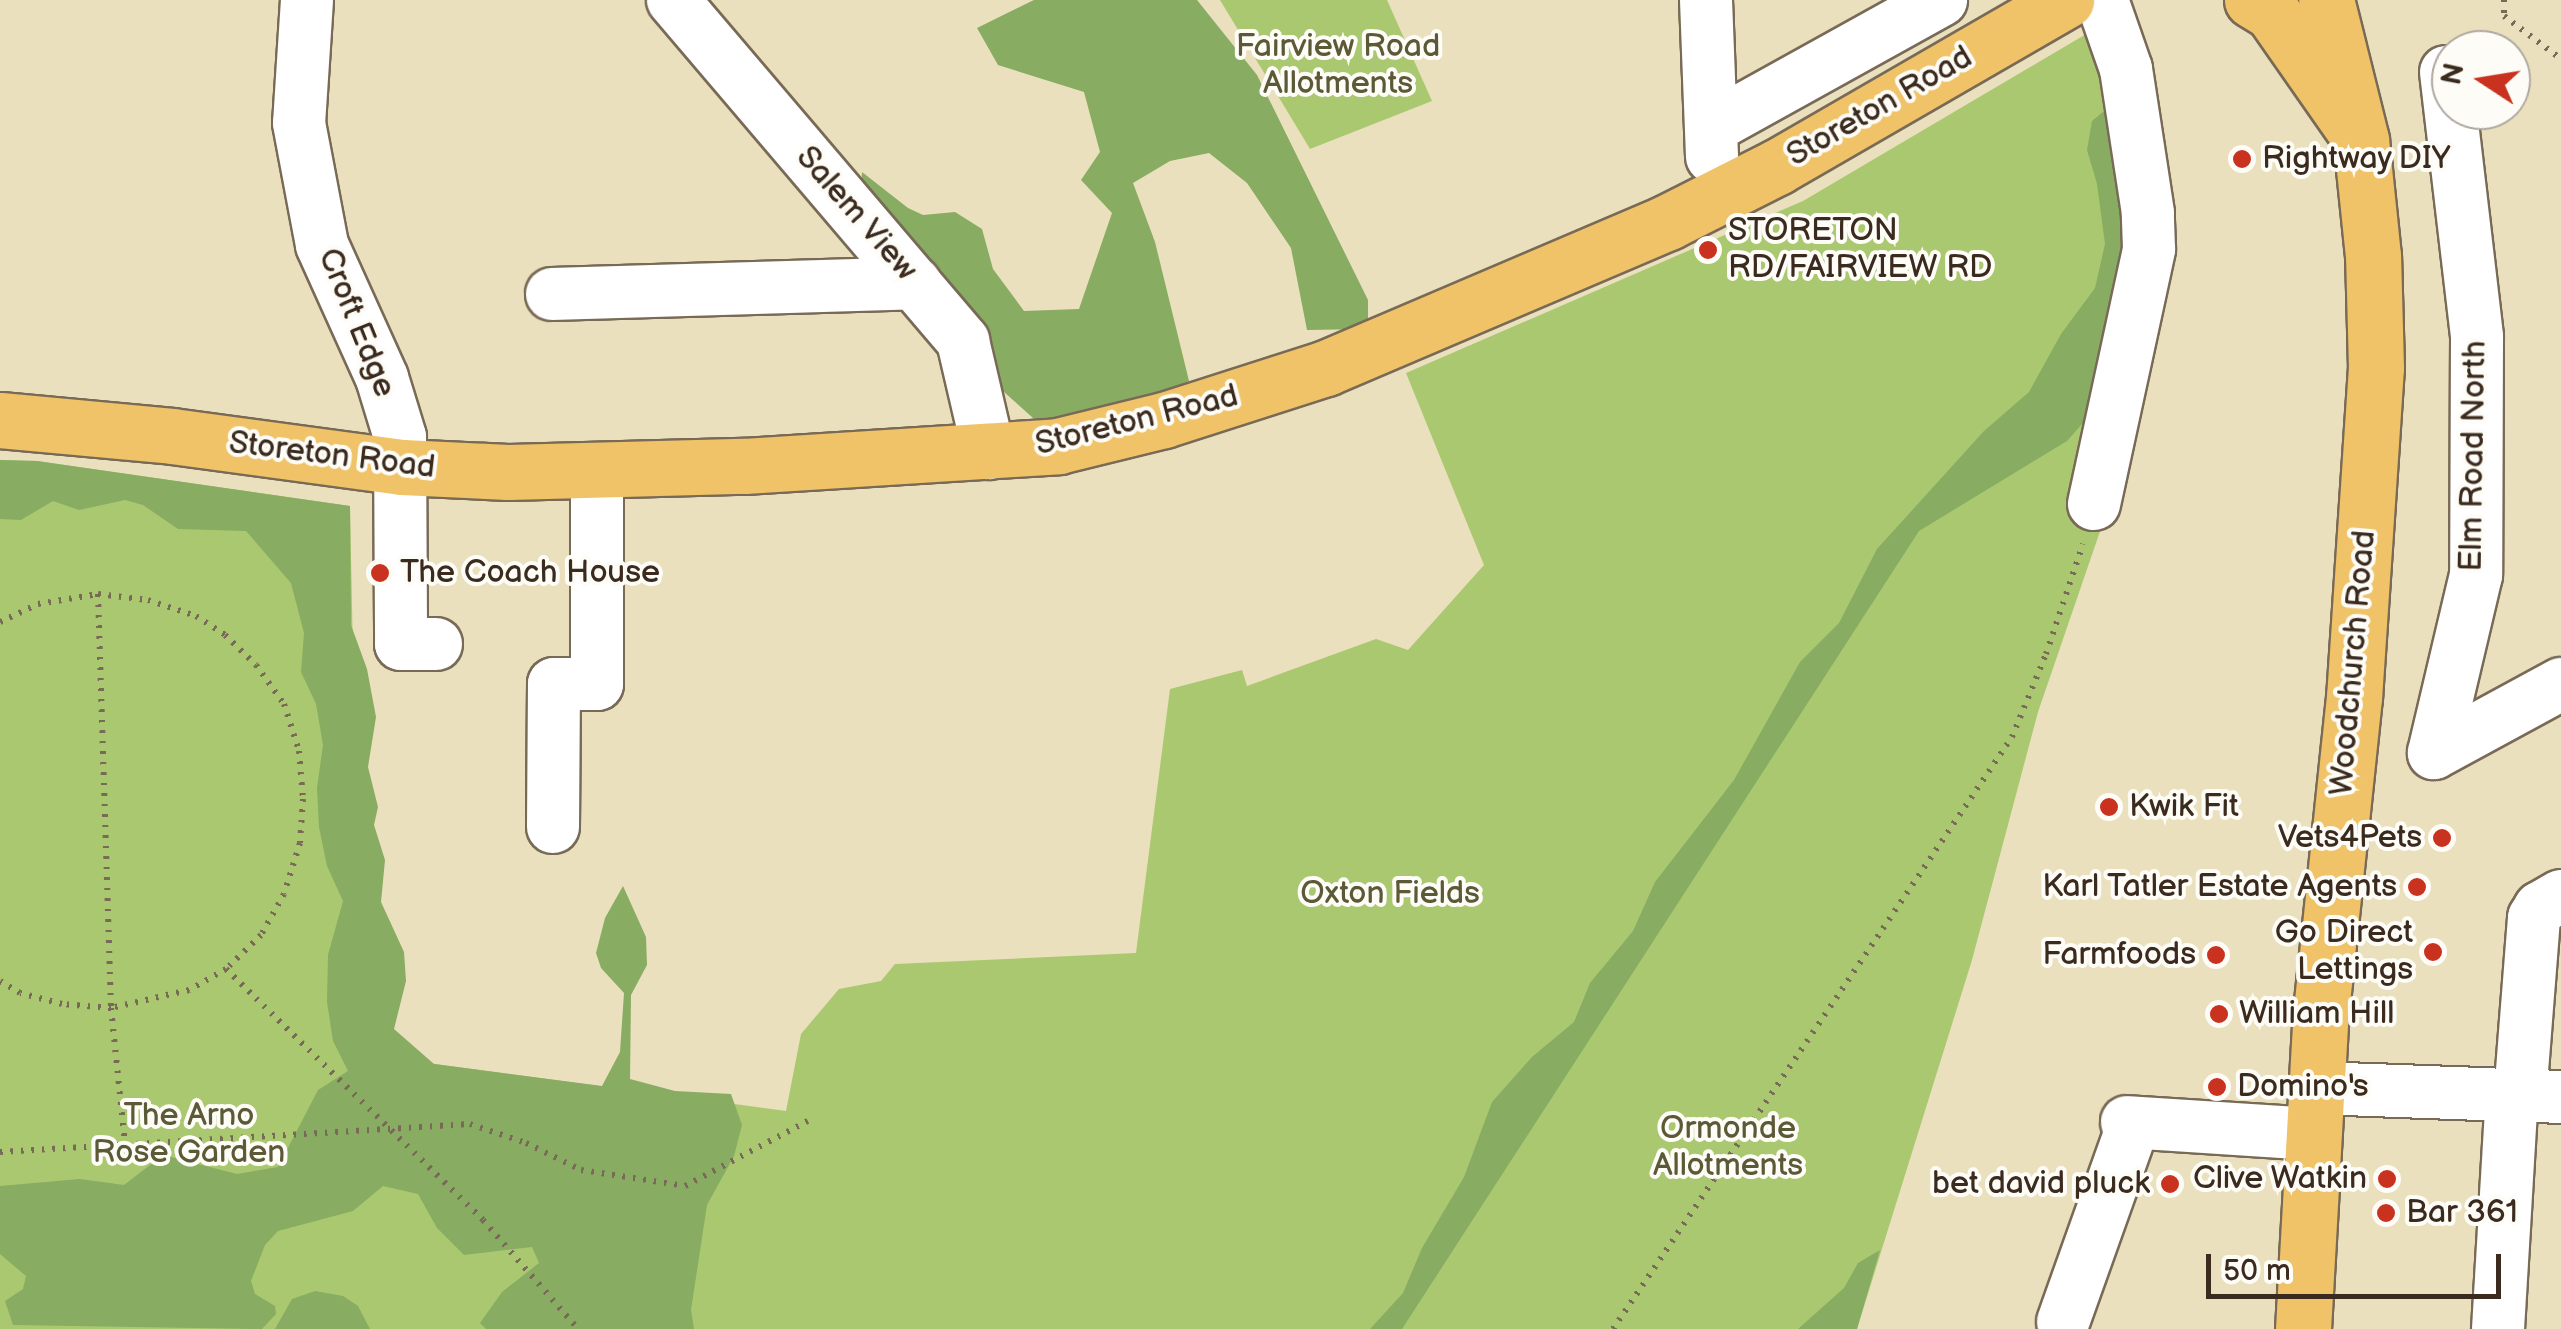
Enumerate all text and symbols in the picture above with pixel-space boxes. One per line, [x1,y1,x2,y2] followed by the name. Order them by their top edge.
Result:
[1236,29,1440,104] park label: Fairview Road Allotments
[2431,30,2531,130] north arrow
[1781,39,1979,175] street label: Storeton Road
[2435,60,2471,88] text: N
[787,139,925,289] street label: Salem View
[2262,140,2453,178] place label: Rightway DIY
[2231,148,2253,170] marker: Rightway DIY
[1728,213,1992,288] place label: STORETON RD/FAIRVIEW RD
[1697,239,1719,261] marker: STORETON RD/FAIRVIEW RD
[309,243,403,403] street label: Croft Edge
[2453,340,2495,572] street label: Elm Road North
[1032,377,1242,465] street label: Storeton Road
[227,424,437,488] street label: Storeton Road
[2323,529,2385,797] street label: Woodchurch Road
[400,554,660,592] place label: The Coach House
[369,562,391,584] marker: The Coach House
[2129,788,2239,826] place label: Kwik Fit
[2098,796,2120,818] marker: Kwik Fit
[2278,819,2422,857] place label: Vets4Pets
[2431,827,2453,849] marker: Vets4Pets
[2041,868,2397,906] place label: Karl Tatler Estate Agents
[1300,875,1480,913] park label: Oxton Fields
[2406,876,2428,898] marker: Karl Tatler Estate Agents
[2275,915,2413,990] place label: Go Direct Lettings
[2042,936,2196,974] place label: Farmfoods
[2422,941,2444,963] marker: Go Direct Lettings
[2205,944,2227,966] marker: Farmfoods
[2239,995,2394,1033] place label: William Hill
[2208,1003,2230,1025] marker: William Hill
[2237,1068,2369,1106] place label: Domino's
[2206,1076,2228,1098] marker: Domino's
[93,1098,285,1173] park label: The Arno Rose Garden
[1653,1111,1803,1186] park label: Ormonde Allotments
[2192,1160,2367,1198] place label: Clive Watkin
[1932,1165,2150,1203] place label: bet david pluck
[2376,1168,2398,1190] marker: Clive Watkin
[2159,1173,2181,1195] marker: bet david pluck
[2406,1194,2518,1232] place label: Bar 361
[2375,1202,2397,1224] marker: Bar 361
[2211,1234,2506,1296] scale bar
[2223,1253,2291,1289] text: 50 m

